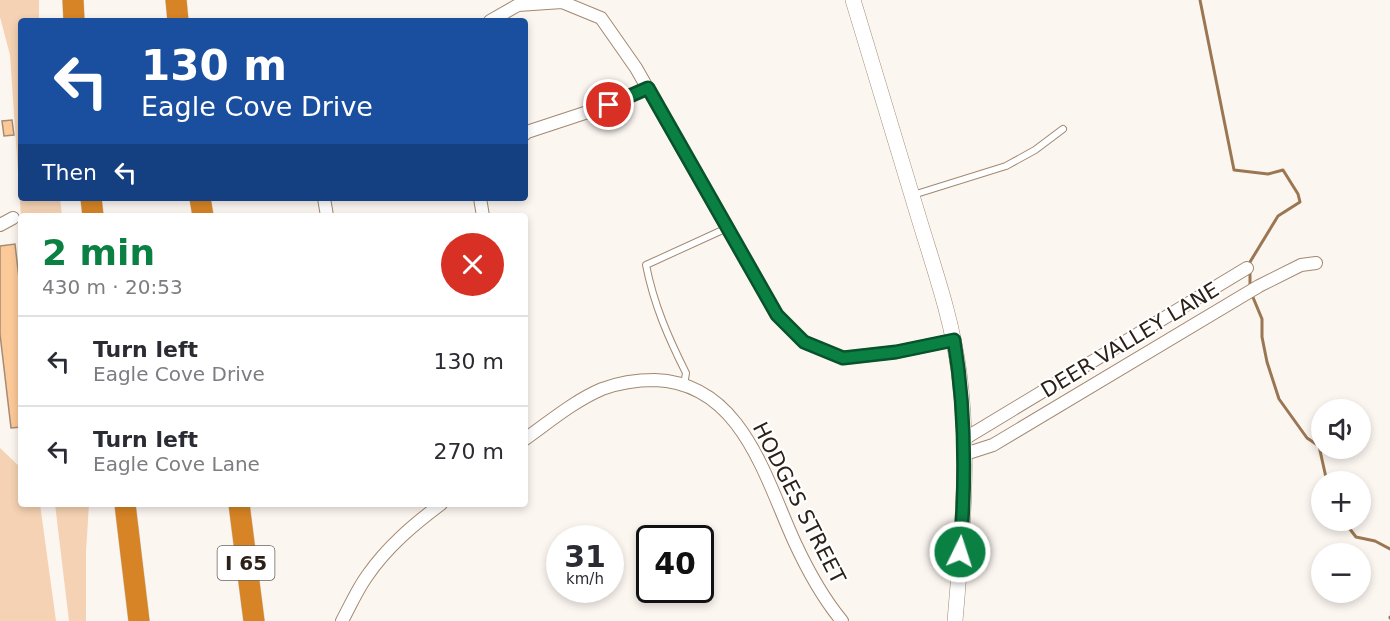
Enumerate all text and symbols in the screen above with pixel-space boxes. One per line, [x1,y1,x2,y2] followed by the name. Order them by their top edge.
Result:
[141,41,287,90] text: 130 m
[42,42,120,120] icon: left
[583,79,634,130] pin
[592,88,625,121] icon: arrive
[141,91,373,122] text: Eagle Cove Drive
[109,156,142,189] icon: left
[42,160,97,185] text: Then
[42,232,155,273] text: 2 min
[441,233,504,296] button: close
[42,275,183,299] text: 430 m · 20:53
[1037,277,1223,403] street label: DEER VALLEY LANE
[93,337,198,362] text: Turn left
[42,345,75,378] icon: left
[434,349,504,374] text: 130 m
[93,362,265,386] text: Eagle Cove Drive
[1311,399,1371,603] map controls
[1311,399,1371,459] button: sound
[748,418,850,588] street label: HODGES STREET
[93,427,198,452] text: Turn left
[42,435,75,468] icon: left
[434,439,504,464] text: 270 m
[93,452,260,476] text: Eagle Cove Lane
[1311,471,1371,531] button: +
[928,520,992,584] position arrow
[636,525,714,603] speed limit sign: 40
[564,539,606,574] text: 31
[1311,543,1371,603] button: −
[218,546,274,580] road number: I 65
[566,570,604,588] text: km/h

